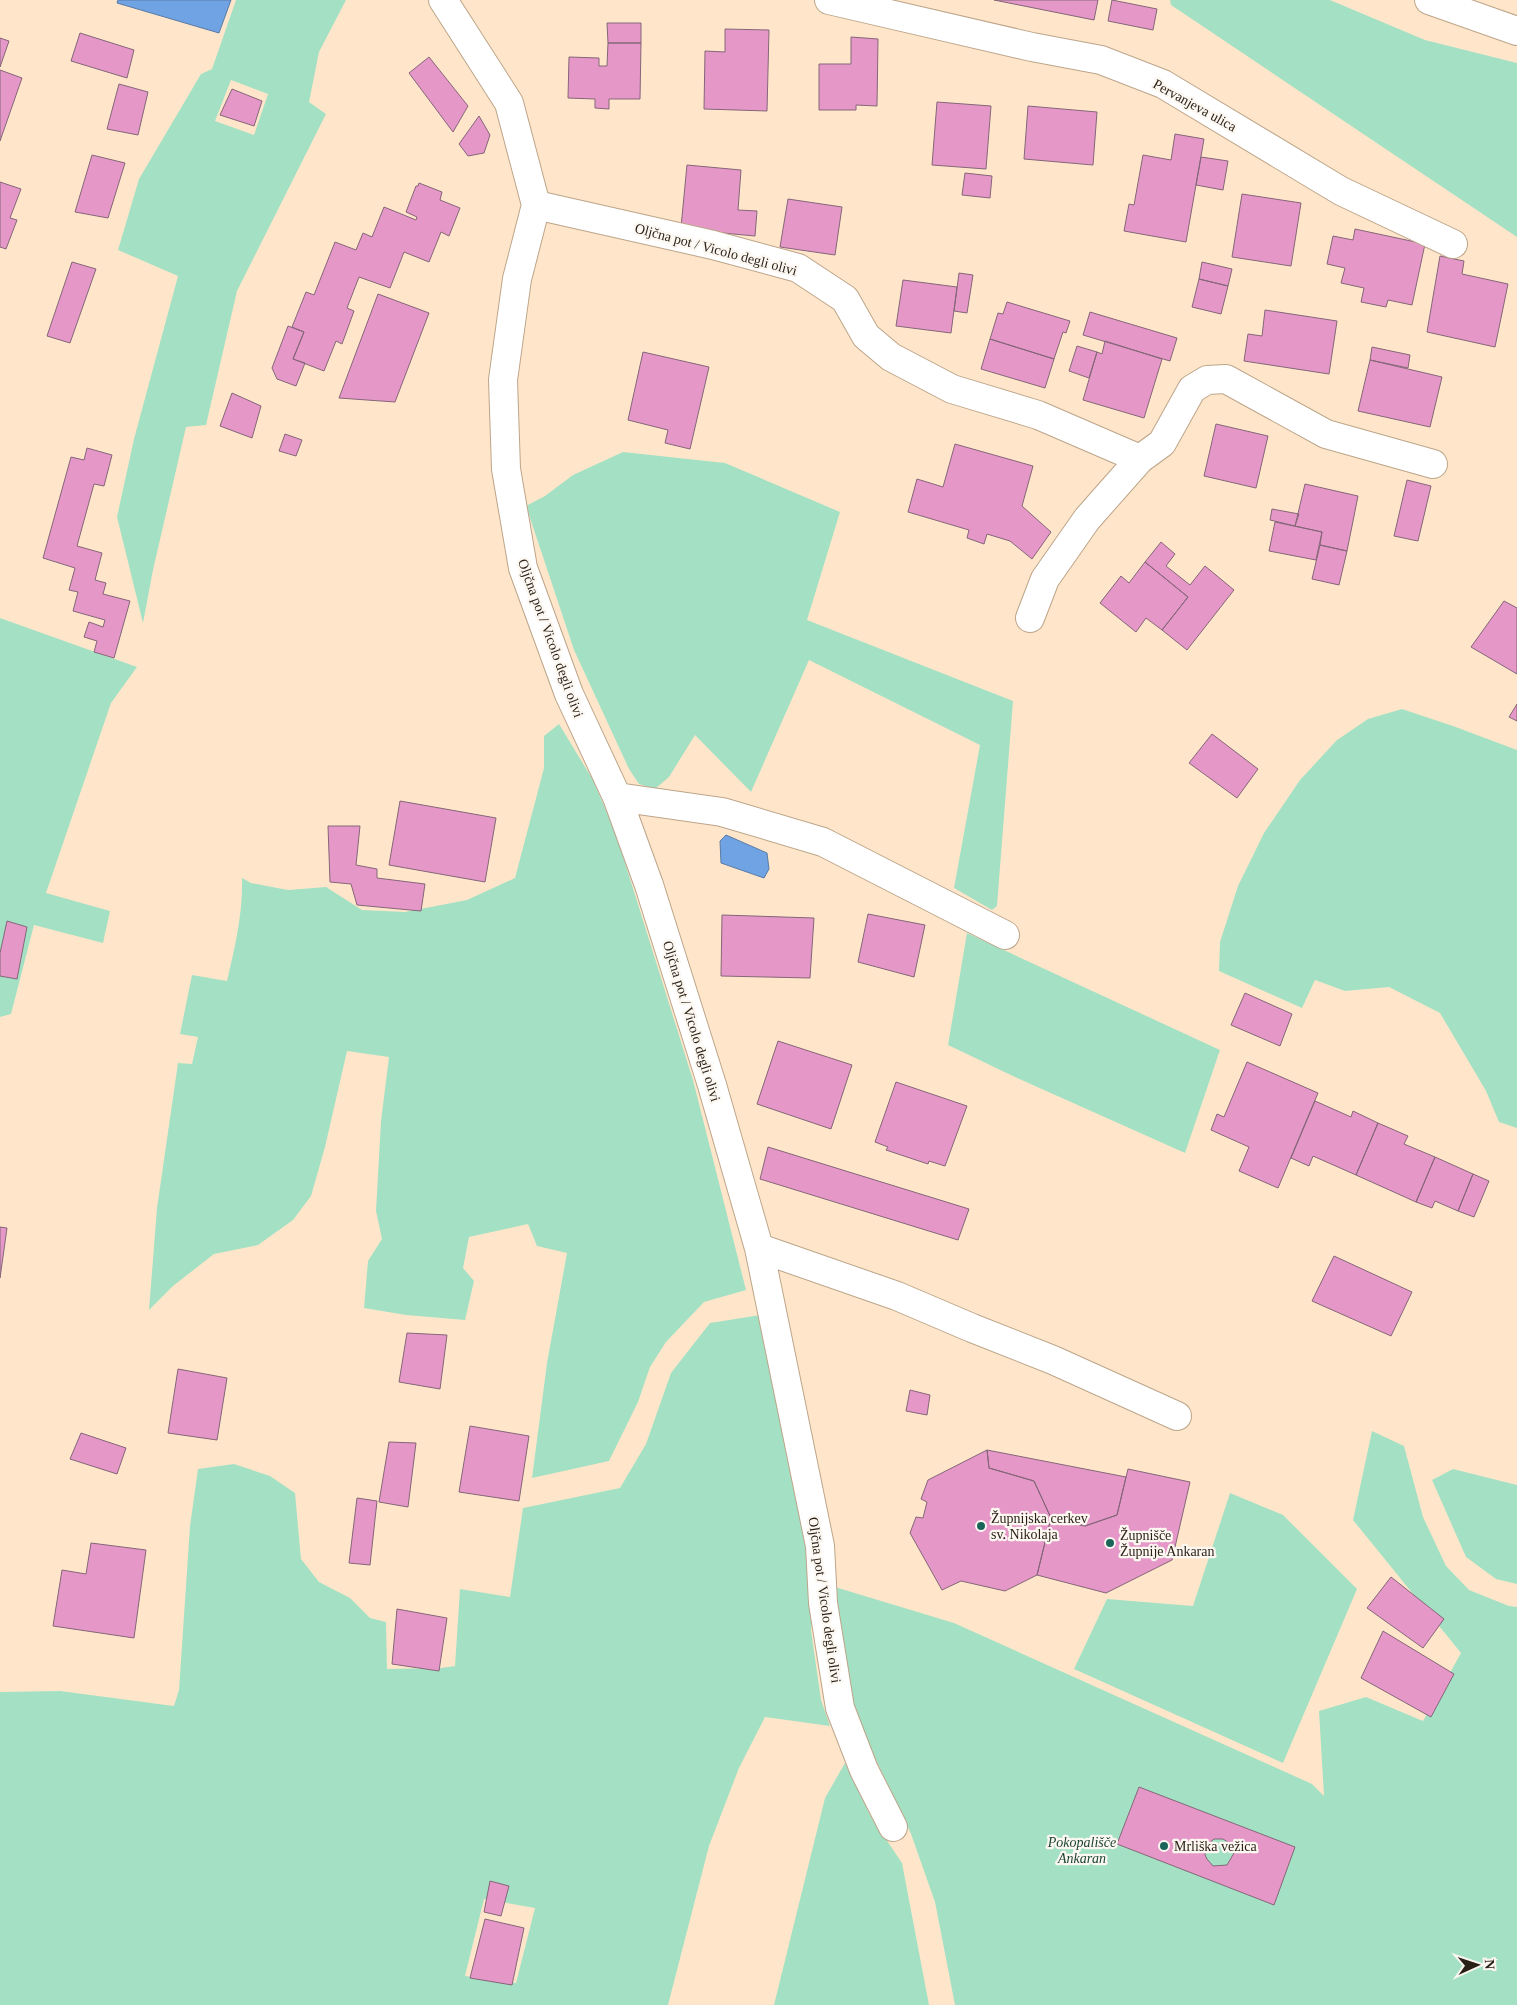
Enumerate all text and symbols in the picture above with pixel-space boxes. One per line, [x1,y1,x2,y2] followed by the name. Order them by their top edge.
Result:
[1150,76,1240,135] street label: Pervanjeva ulica
[633,221,799,278] street label: Oljčna pot / Vicolo degli olivi
[515,557,586,719] street label: Oljčna pot / Vicolo degli olivi
[660,939,723,1103] street label: Oljčna pot / Vicolo degli olivi
[991,1510,1088,1542] place label: Župnijska cerkev sv. Nikolaja
[805,1516,844,1684] street label: Oljčna pot / Vicolo degli olivi
[975,1520,987,1532] marker: Župnijska cerkev sv. Nikolaja
[1120,1527,1214,1559] place label: Župnišče Župnije Ankaran
[1104,1537,1116,1549] marker: Župnišče Župnije Ankaran
[1047,1835,1116,1866] park label: Pokopališče Ankaran
[1174,1839,1258,1854] place label: Mrliška vežica
[1158,1840,1170,1852] marker: Mrliška vežica
[1452,1940,1502,1990] north arrow
[1482,1959,1497,1970] text: N

